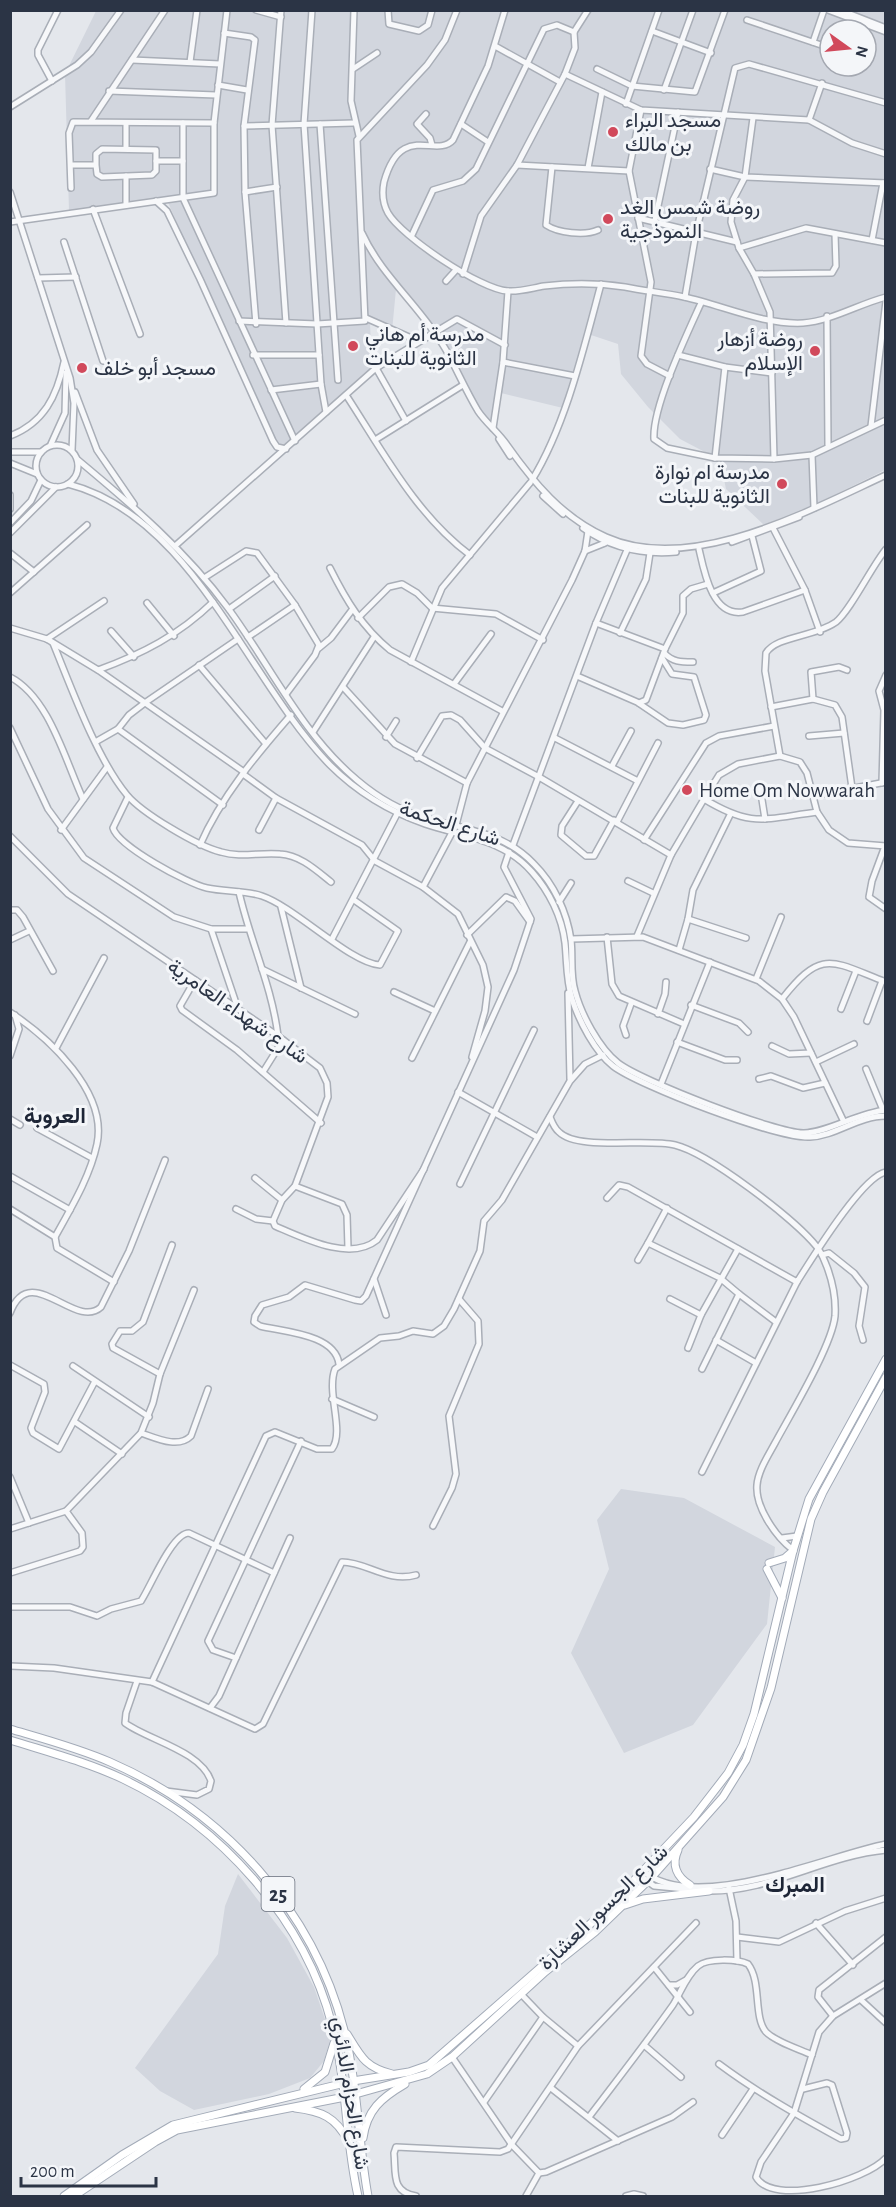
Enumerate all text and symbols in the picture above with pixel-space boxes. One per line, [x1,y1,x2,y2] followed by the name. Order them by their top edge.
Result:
[818,18,878,78] north arrow
[852,44,871,59] text: N
[625,110,721,156] place label: مسجد البراء بن مالك
[606,125,620,139] marker: مسجد البراء بن مالك
[620,197,760,244] place label: روضة شمس الغد النموذجية
[601,212,615,226] marker: روضة شمس الغد النموذجية
[365,323,484,371] place label: مدرسة أم هاني الثانوية للبنات
[716,328,803,377] place label: روضة أزهار الإسلام
[346,339,360,353] marker: مدرسة أم هاني الثانوية للبنات
[808,344,822,358] marker: روضة أزهار الإسلام
[94,357,216,381] place label: مسجد أبو خلف
[75,361,89,375] marker: مسجد أبو خلف
[655,462,770,509] place label: مدرسة ام نوارة الثانوية للبنات
[775,477,789,491] marker: مدرسة ام نوارة الثانوية للبنات
[699,780,875,801] place label: Home Om Nowwarah
[680,783,694,797] marker: Home Om Nowwarah
[396,797,503,852] street label: شارع الحكمة
[162,955,312,1070] street label: شارع شهداء العامرية
[24,1105,86,1129] district label: العروبة
[535,1841,674,1976] street label: شارع الجسور العشارة
[765,1874,825,1898] district label: المبرك
[262,1877,294,1911] road number: 25
[322,2015,373,2172] street label: شارع الحزام الدائري
[21,2150,156,2188] scale bar
[30,2163,75,2181] text: 200 m

